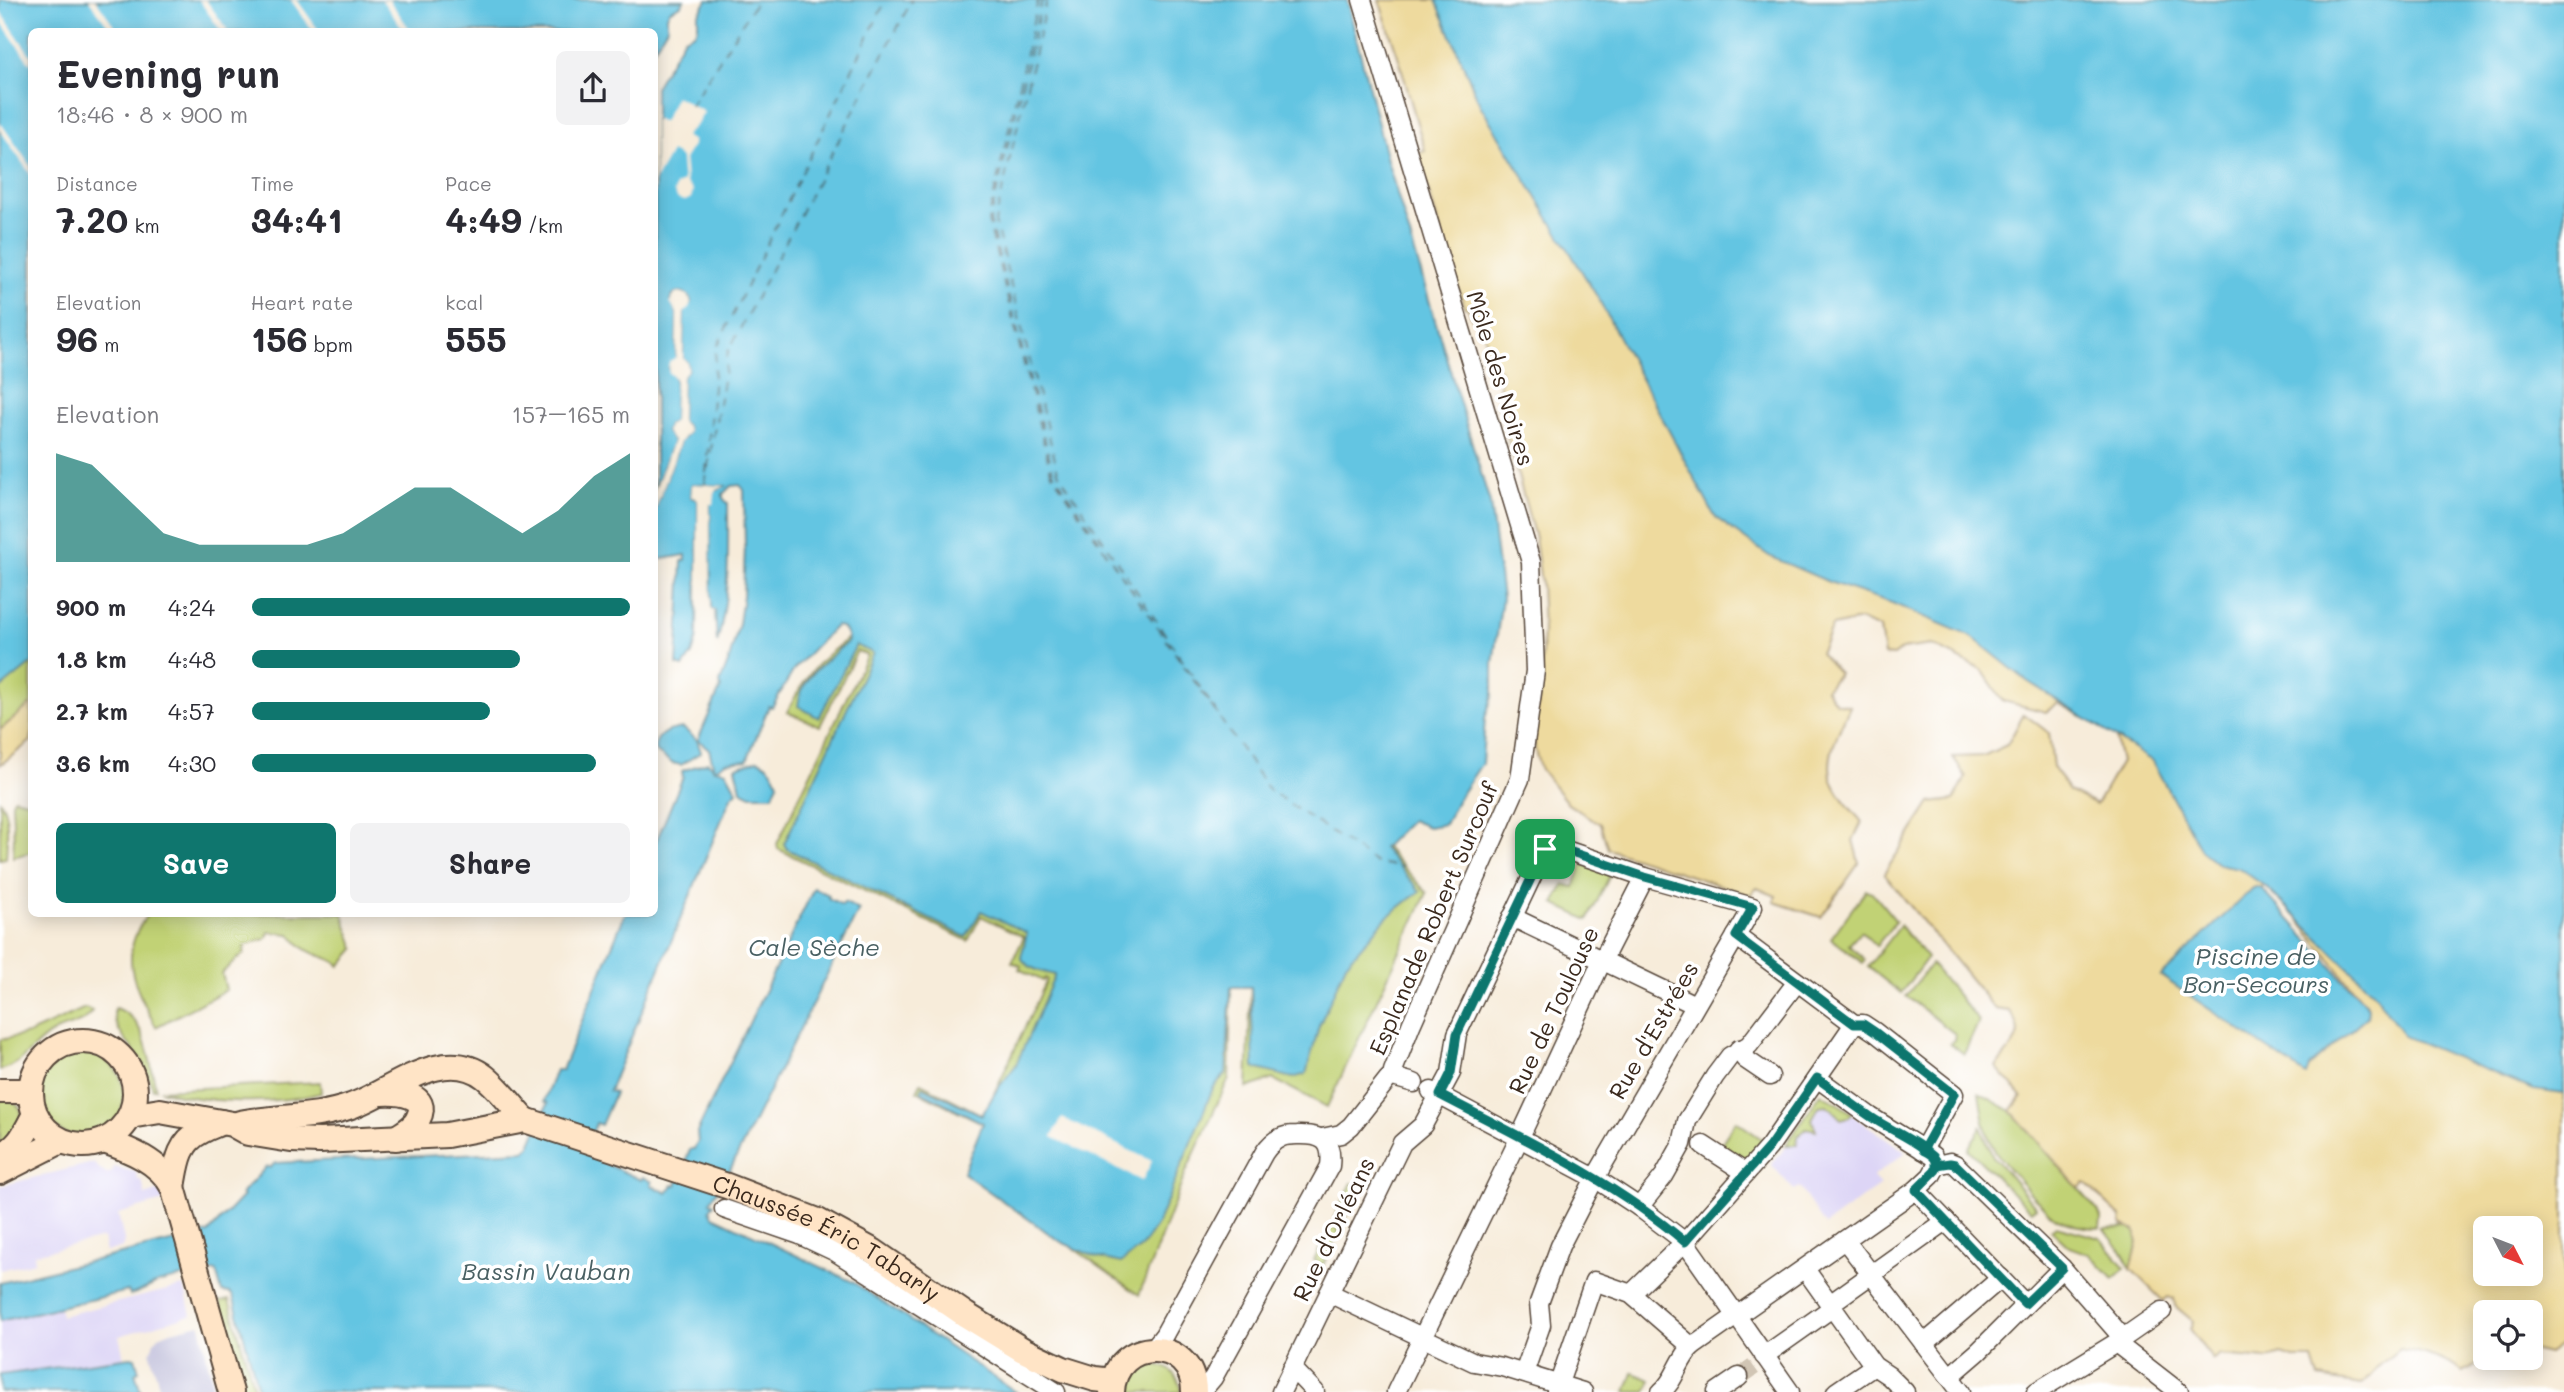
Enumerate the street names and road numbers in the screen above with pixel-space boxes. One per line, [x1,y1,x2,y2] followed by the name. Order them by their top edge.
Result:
[1460,287,1542,469] street label: Môle des Noires
[1362,776,1505,1059] street label: Esplanade Robert Surcouf
[1501,921,1605,1099] street label: Rue de Toulouse
[1601,956,1705,1104] street label: Rue d'Estrées
[1285,1152,1381,1306] street label: Rue d'Orléans
[709,1167,946,1308] street label: Chaussée Éric Tabarly

